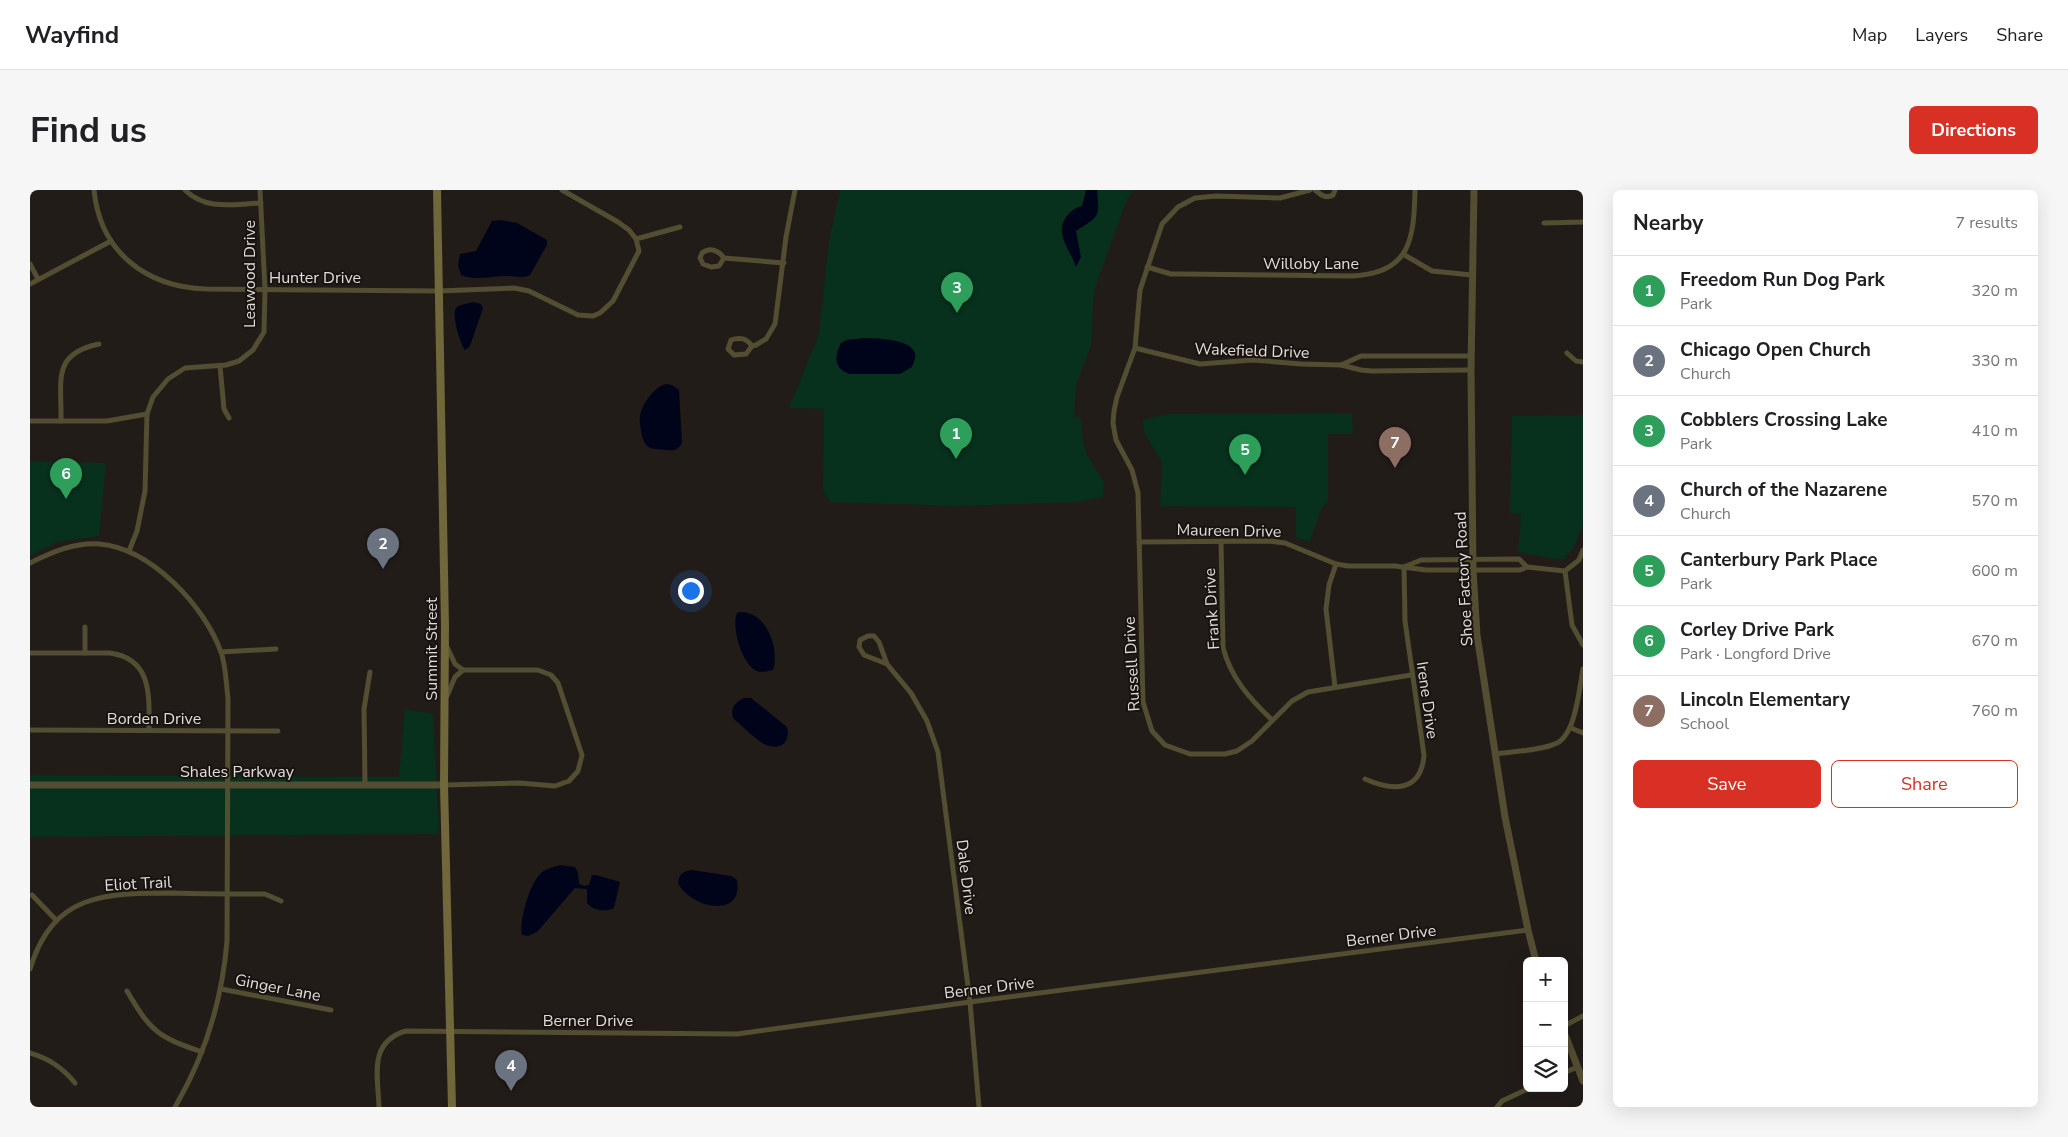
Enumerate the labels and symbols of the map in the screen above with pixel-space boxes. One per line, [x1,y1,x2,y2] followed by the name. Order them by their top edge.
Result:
[239,220,261,328] street label: Leawood Drive
[1263,253,1359,275] street label: Willoby Lane
[269,267,361,289] street label: Hunter Drive
[941,272,973,313] pin: 3
[1194,338,1310,364] street label: Wakefield Drive
[940,418,972,459] pin: 1
[1379,427,1411,468] pin: 7
[1229,434,1261,475] pin: 5
[50,458,82,499] pin: 6
[1449,511,1479,647] street label: Shoe Factory Road
[1176,519,1282,543] street label: Maureen Drive
[367,528,399,569] pin: 2
[1199,567,1225,650] street label: Frank Drive
[678,578,704,604] your location
[421,597,443,701] street label: Summit Street
[1119,616,1145,712] street label: Russell Drive
[1411,660,1443,740] street label: Irene Drive
[107,708,201,730] street label: Borden Drive
[180,761,295,783] street label: Shales Parkway
[950,838,982,916] street label: Dale Drive
[104,871,172,897] street label: Eliot Trail
[1345,920,1437,952] street label: Berner Drive
[233,969,323,1007] street label: Ginger Lane
[943,972,1035,1004] street label: Berner Drive
[543,1010,633,1032] street label: Berner Drive
[495,1050,527,1091] pin: 4

